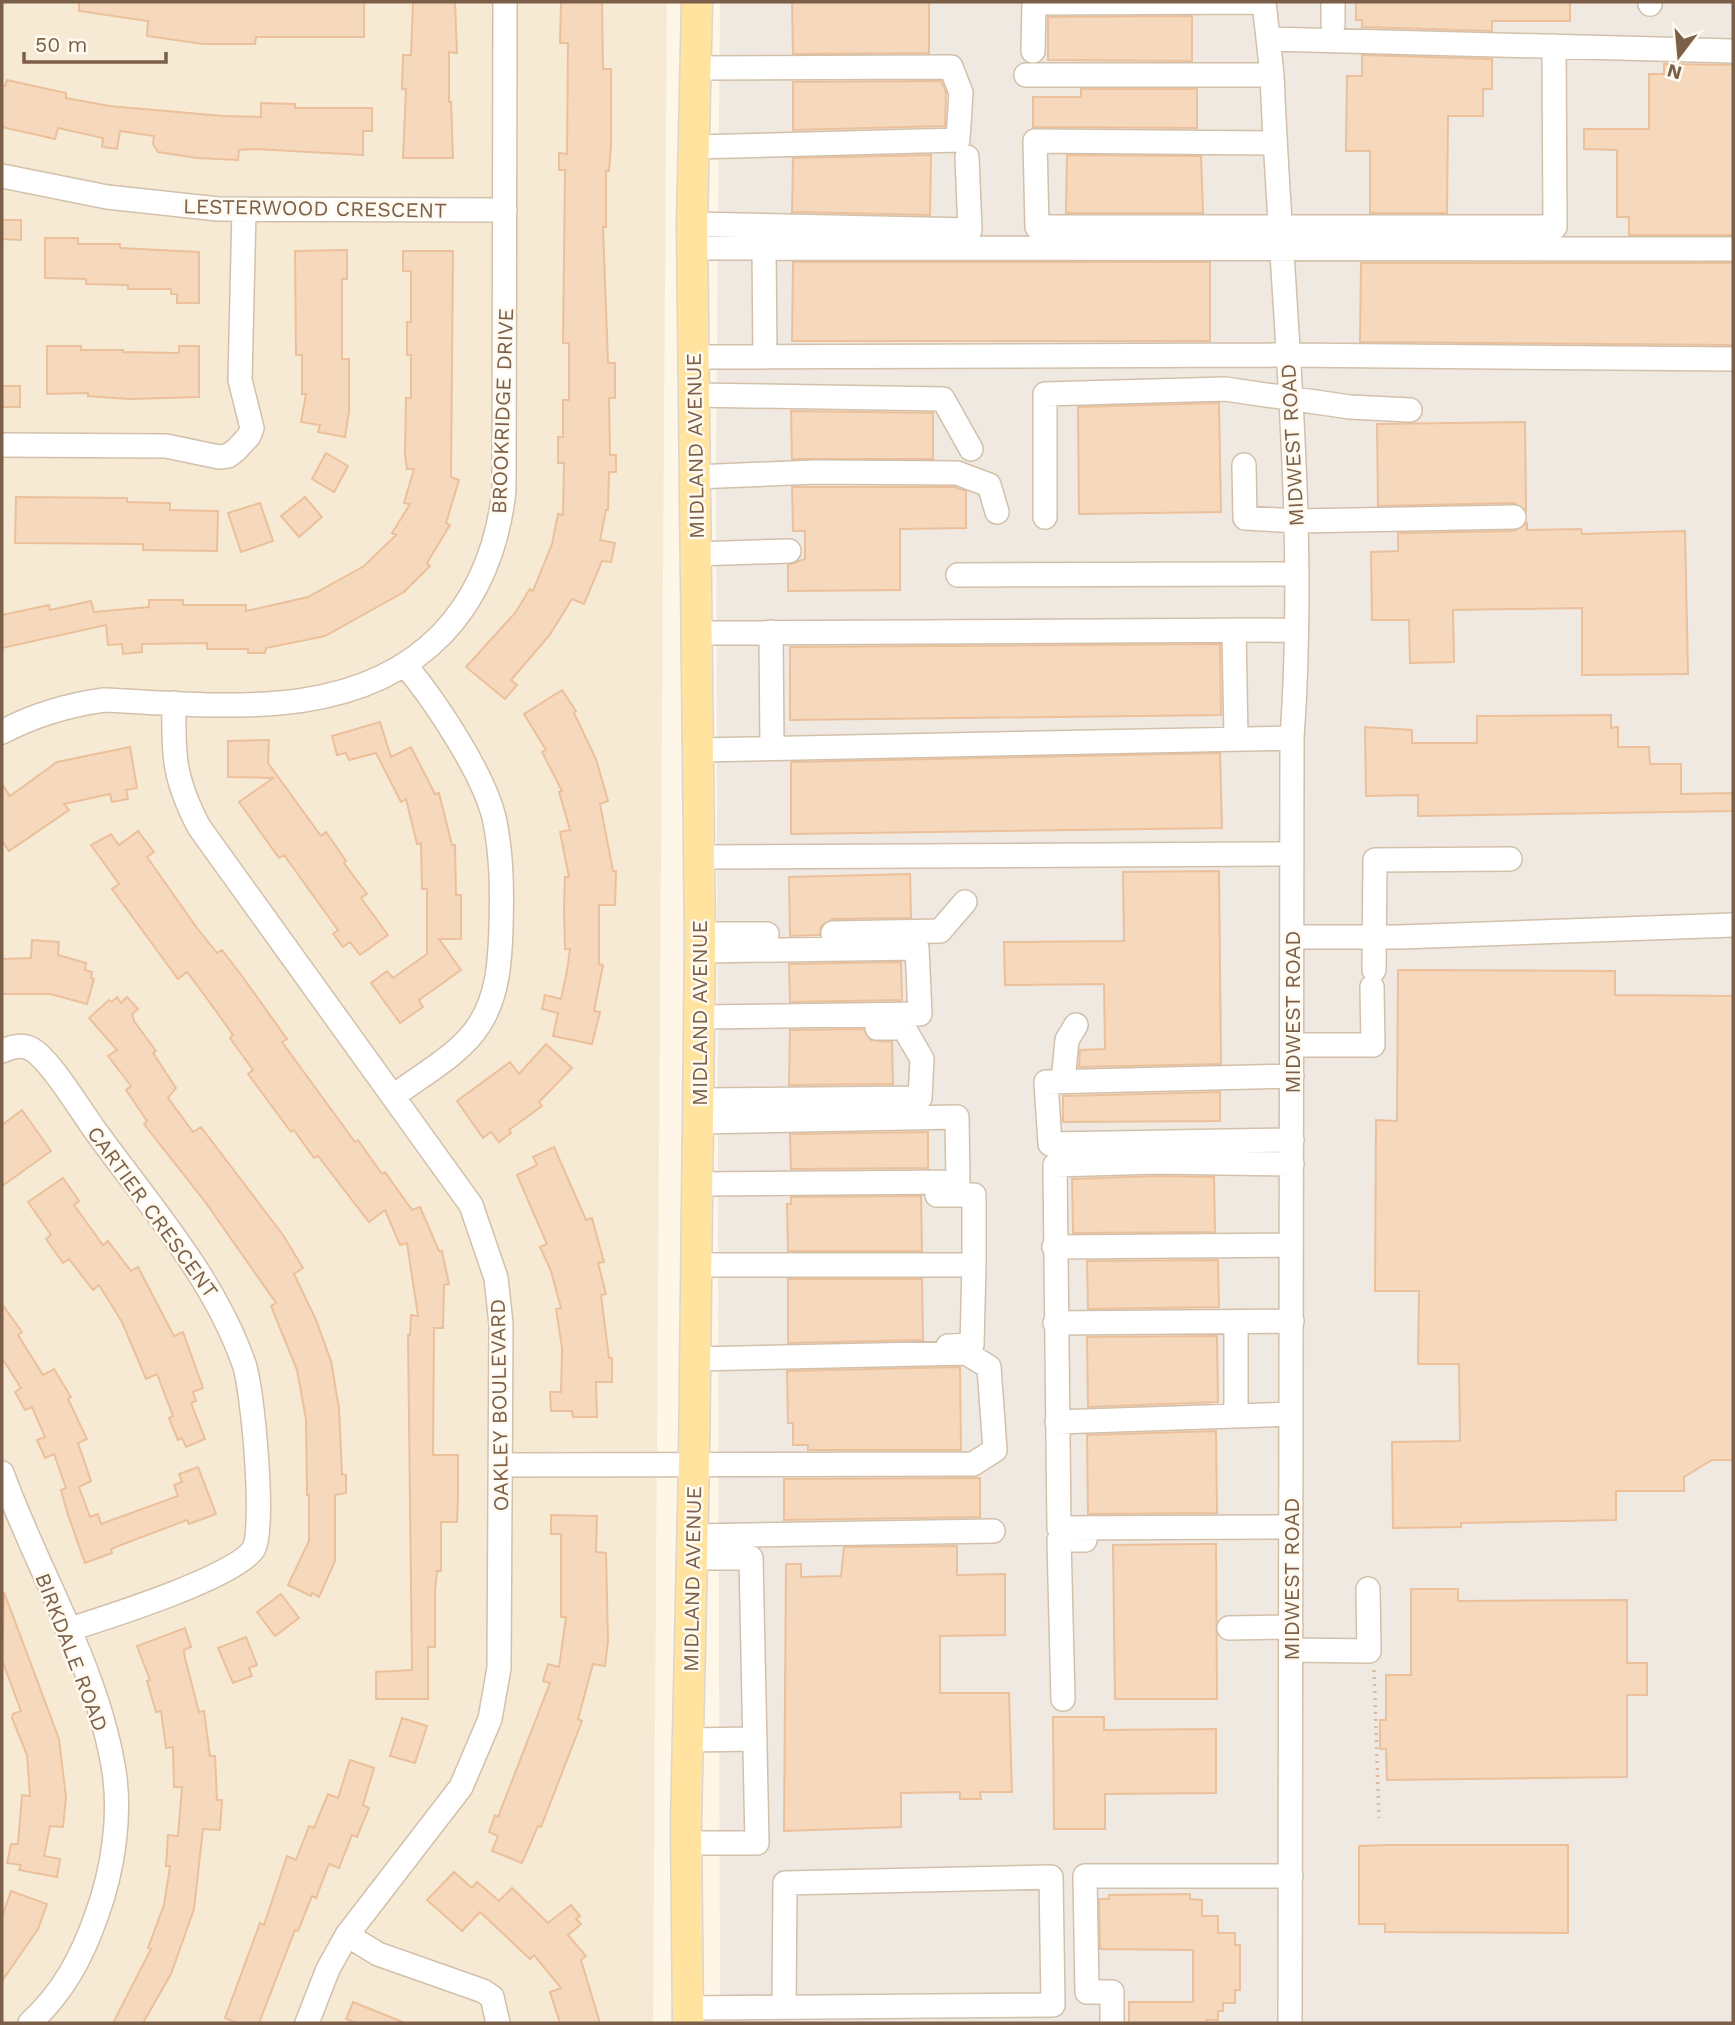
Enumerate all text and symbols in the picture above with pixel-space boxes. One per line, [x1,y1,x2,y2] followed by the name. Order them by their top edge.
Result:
[24,21,166,65] scale bar
[1644,21,1714,91] north arrow
[35,32,87,57] text: 50 m
[1665,59,1684,85] text: N
[183,193,447,223] street label: LESTERWOOD CRESCENT
[486,308,518,514] street label: BROOKRIDGE DRIVE
[681,353,709,539] street label: MIDLAND AVENUE
[1275,363,1309,527] street label: MIDWEST ROAD
[687,920,712,1106] street label: MIDLAND AVENUE
[1280,931,1305,1093] street label: MIDWEST ROAD
[82,1121,224,1303] street label: CARTIER CRESCENT
[485,1298,513,1512] street label: OAKLEY BOULEVARD
[678,1486,706,1672] street label: MIDLAND AVENUE
[1279,1498,1304,1660] street label: MIDWEST ROAD
[30,1569,114,1735] street label: BIRKDALE ROAD

